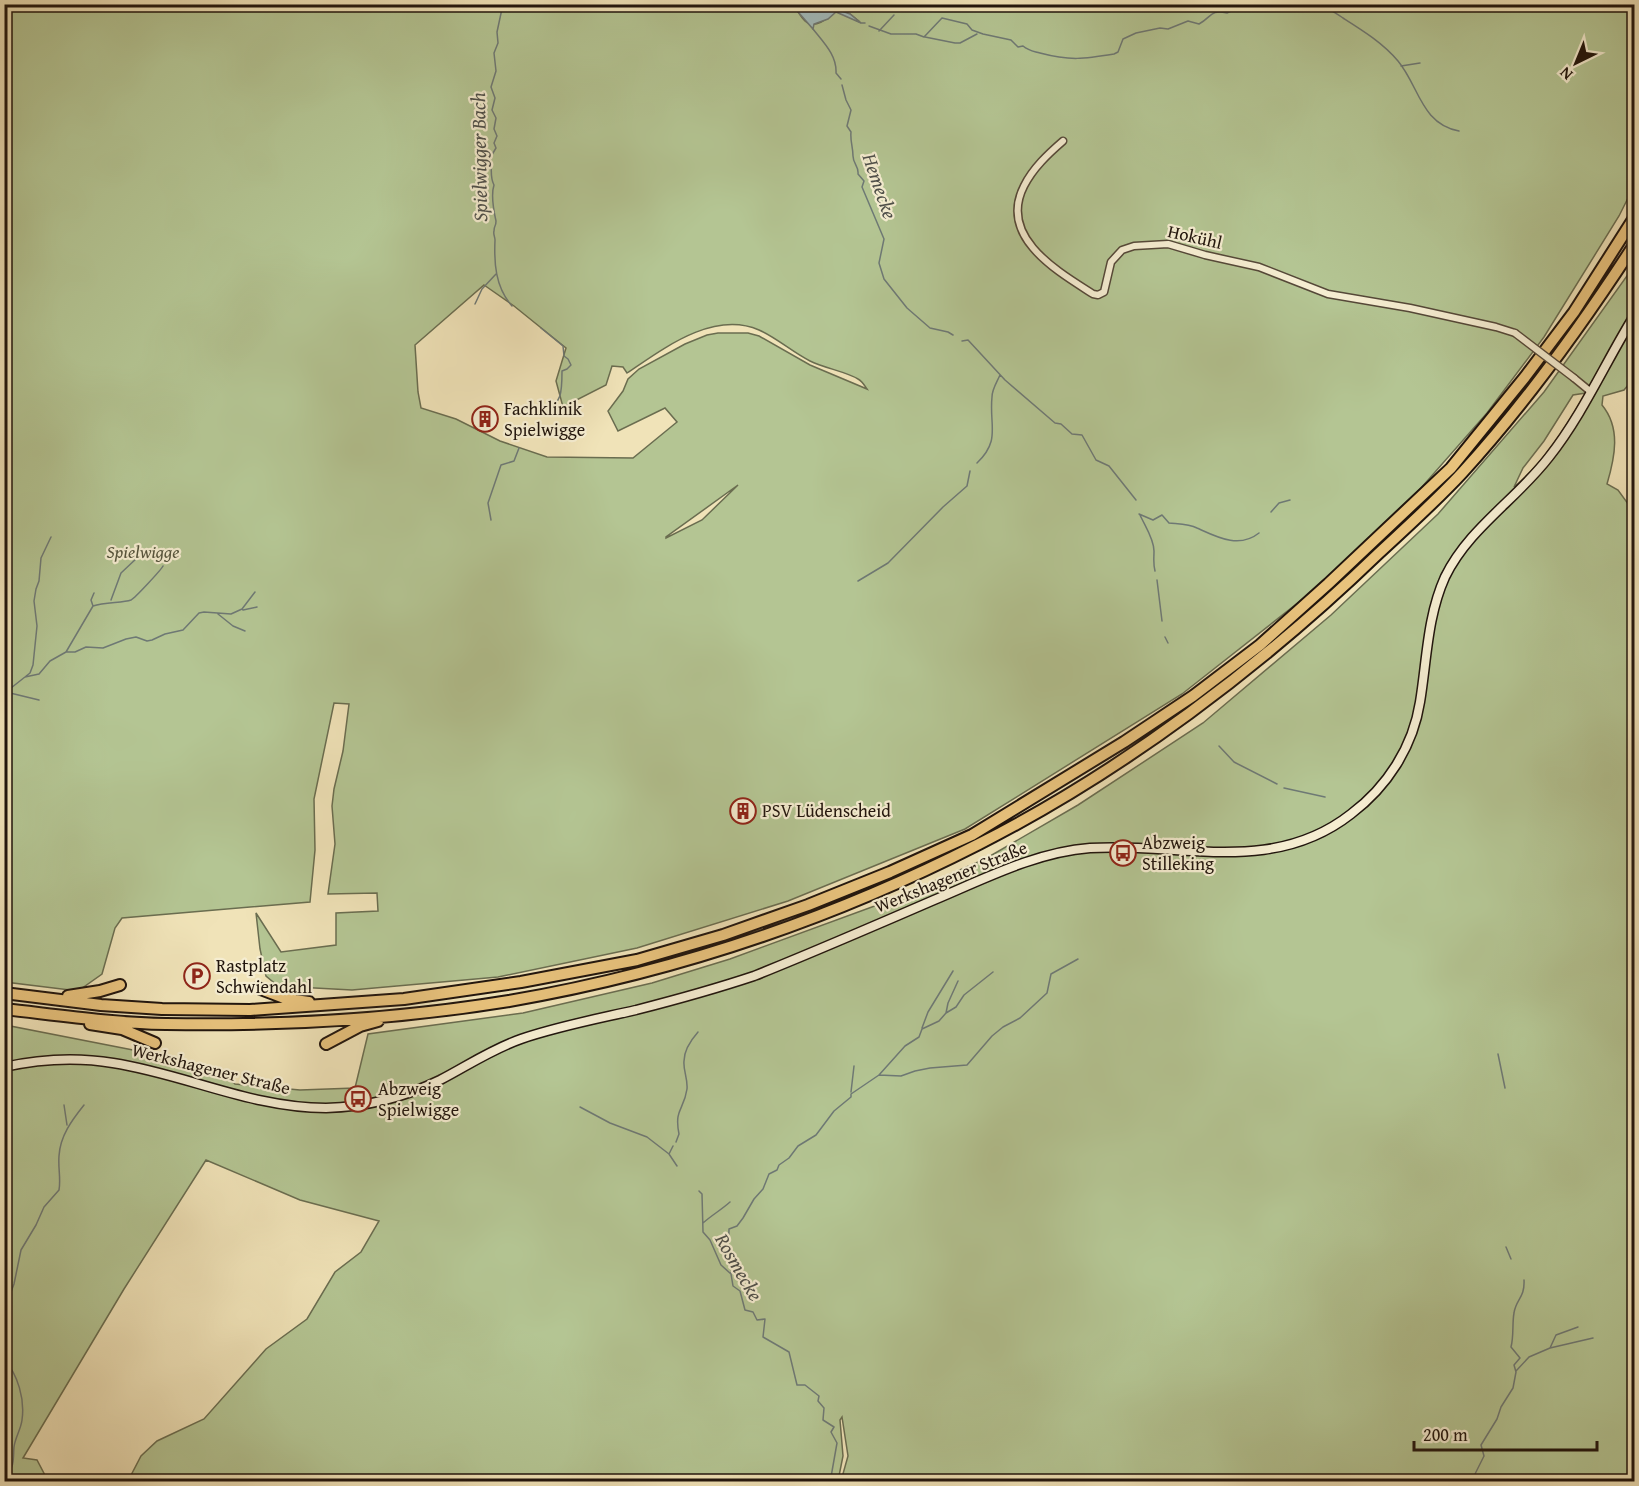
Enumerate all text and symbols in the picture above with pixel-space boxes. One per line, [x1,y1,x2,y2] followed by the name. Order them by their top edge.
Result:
[1546,33,1606,93] north arrow
[1553,61,1578,86] text: N
[463,92,494,222] water label: Spielwigger Bach
[855,148,905,223] water label: Hemecke
[1165,217,1225,256] street label: Hokühl
[504,395,585,443] place label: Fachklinik Spielwigge
[470,404,500,434] building icon: Fachklinik Spielwigge
[107,538,179,565] park label: Spielwigge
[728,796,758,826] building icon: PSV Lüdenscheid
[762,797,891,824] place label: PSV Lüdenscheid
[1142,829,1214,877] place label: Abzweig Stilleking
[870,834,1031,920] street label: Werkshagener Straße
[1108,838,1138,868] bus stop icon: Abzweig Stilleking
[216,952,312,1000] place label: Rastplatz Schwiendahl
[182,961,212,991] parking icon: Rastplatz Schwiendahl
[129,1036,293,1101] street label: Werkshagener Straße
[378,1075,459,1123] place label: Abzweig Spielwigge
[343,1084,373,1114] bus stop icon: Abzweig Spielwigge
[708,1227,771,1306] water label: Rosmecke
[1414,1414,1597,1452] scale bar
[1423,1421,1468,1448] text: 200 m

